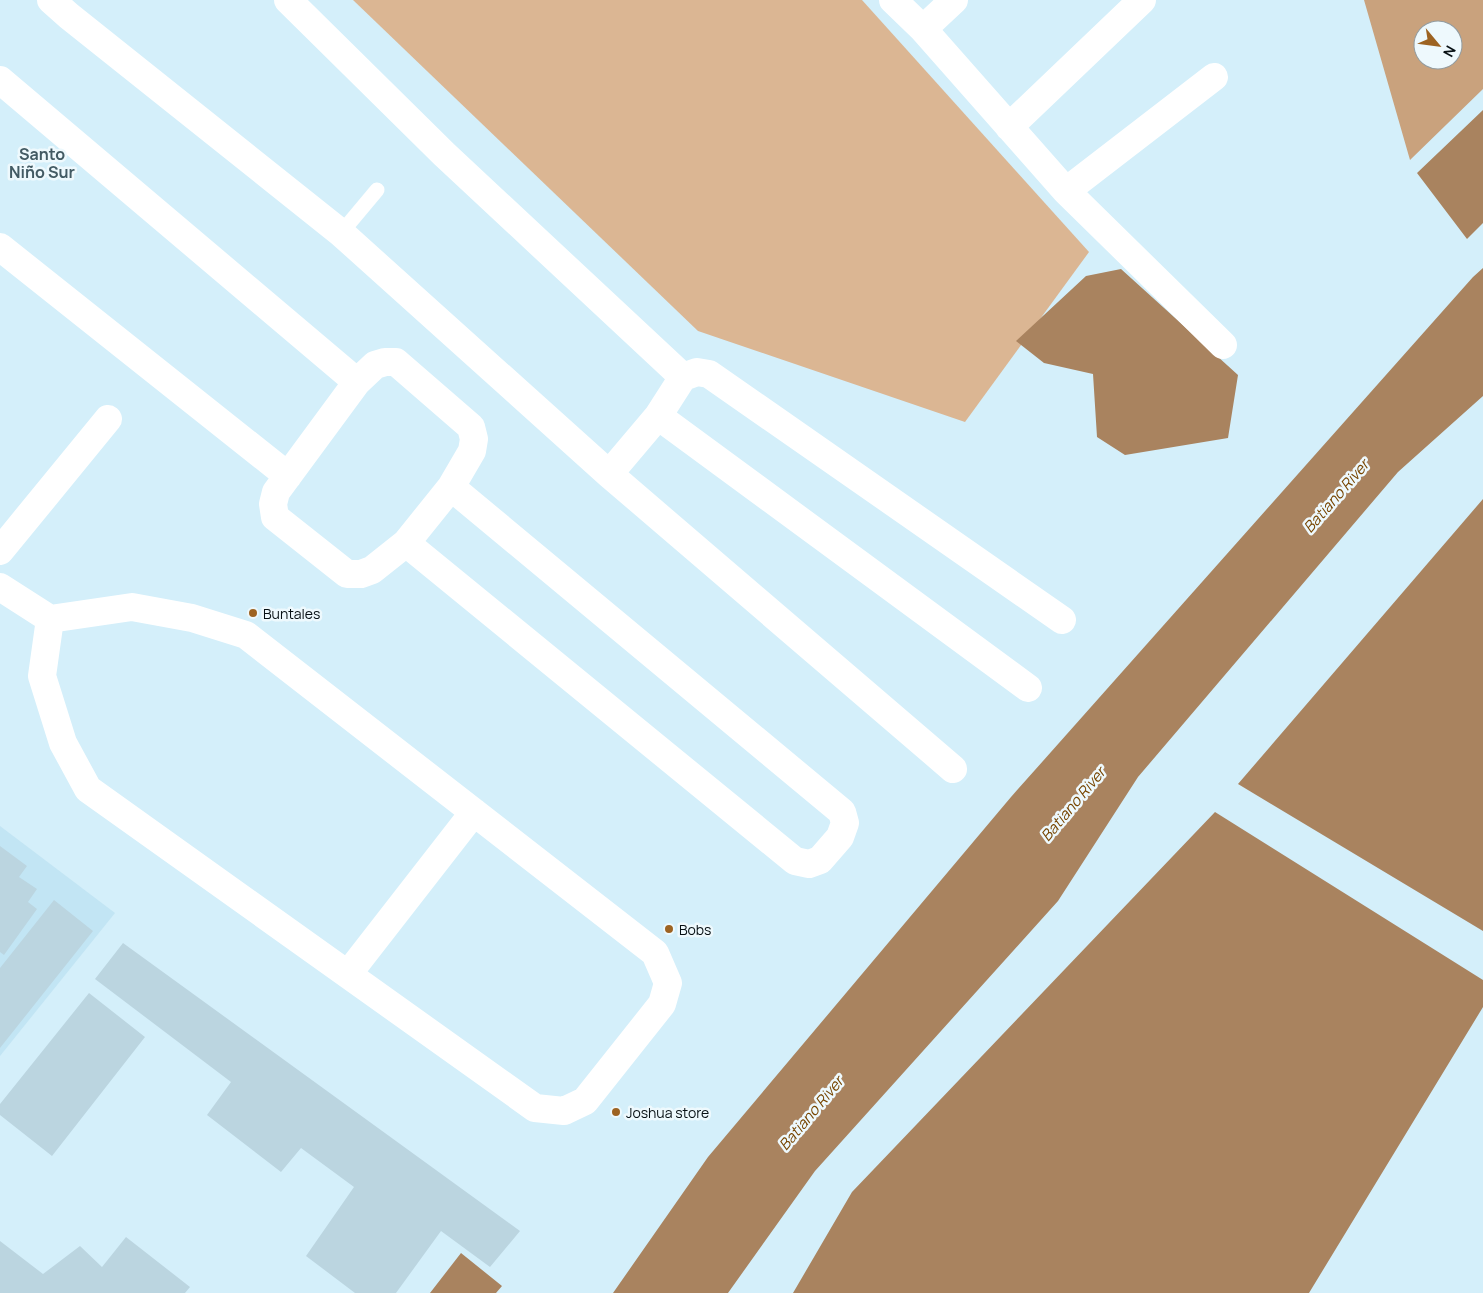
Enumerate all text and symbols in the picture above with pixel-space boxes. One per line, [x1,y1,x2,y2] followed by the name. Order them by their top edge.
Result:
[1413,20,1463,70] north arrow
[1439,43,1461,61] text: N
[9,143,75,183] district label: Santo Niño Sur
[1298,453,1375,537] water label: Batiano River
[263,604,320,623] place label: Buntales
[247,607,259,619] marker: Buntales
[1036,761,1112,845] water label: Batiano River
[679,920,711,939] place label: Bobs
[663,923,675,935] marker: Bobs
[774,1070,850,1154] water label: Batiano River
[626,1103,709,1122] place label: Joshua store
[610,1106,622,1118] marker: Joshua store

